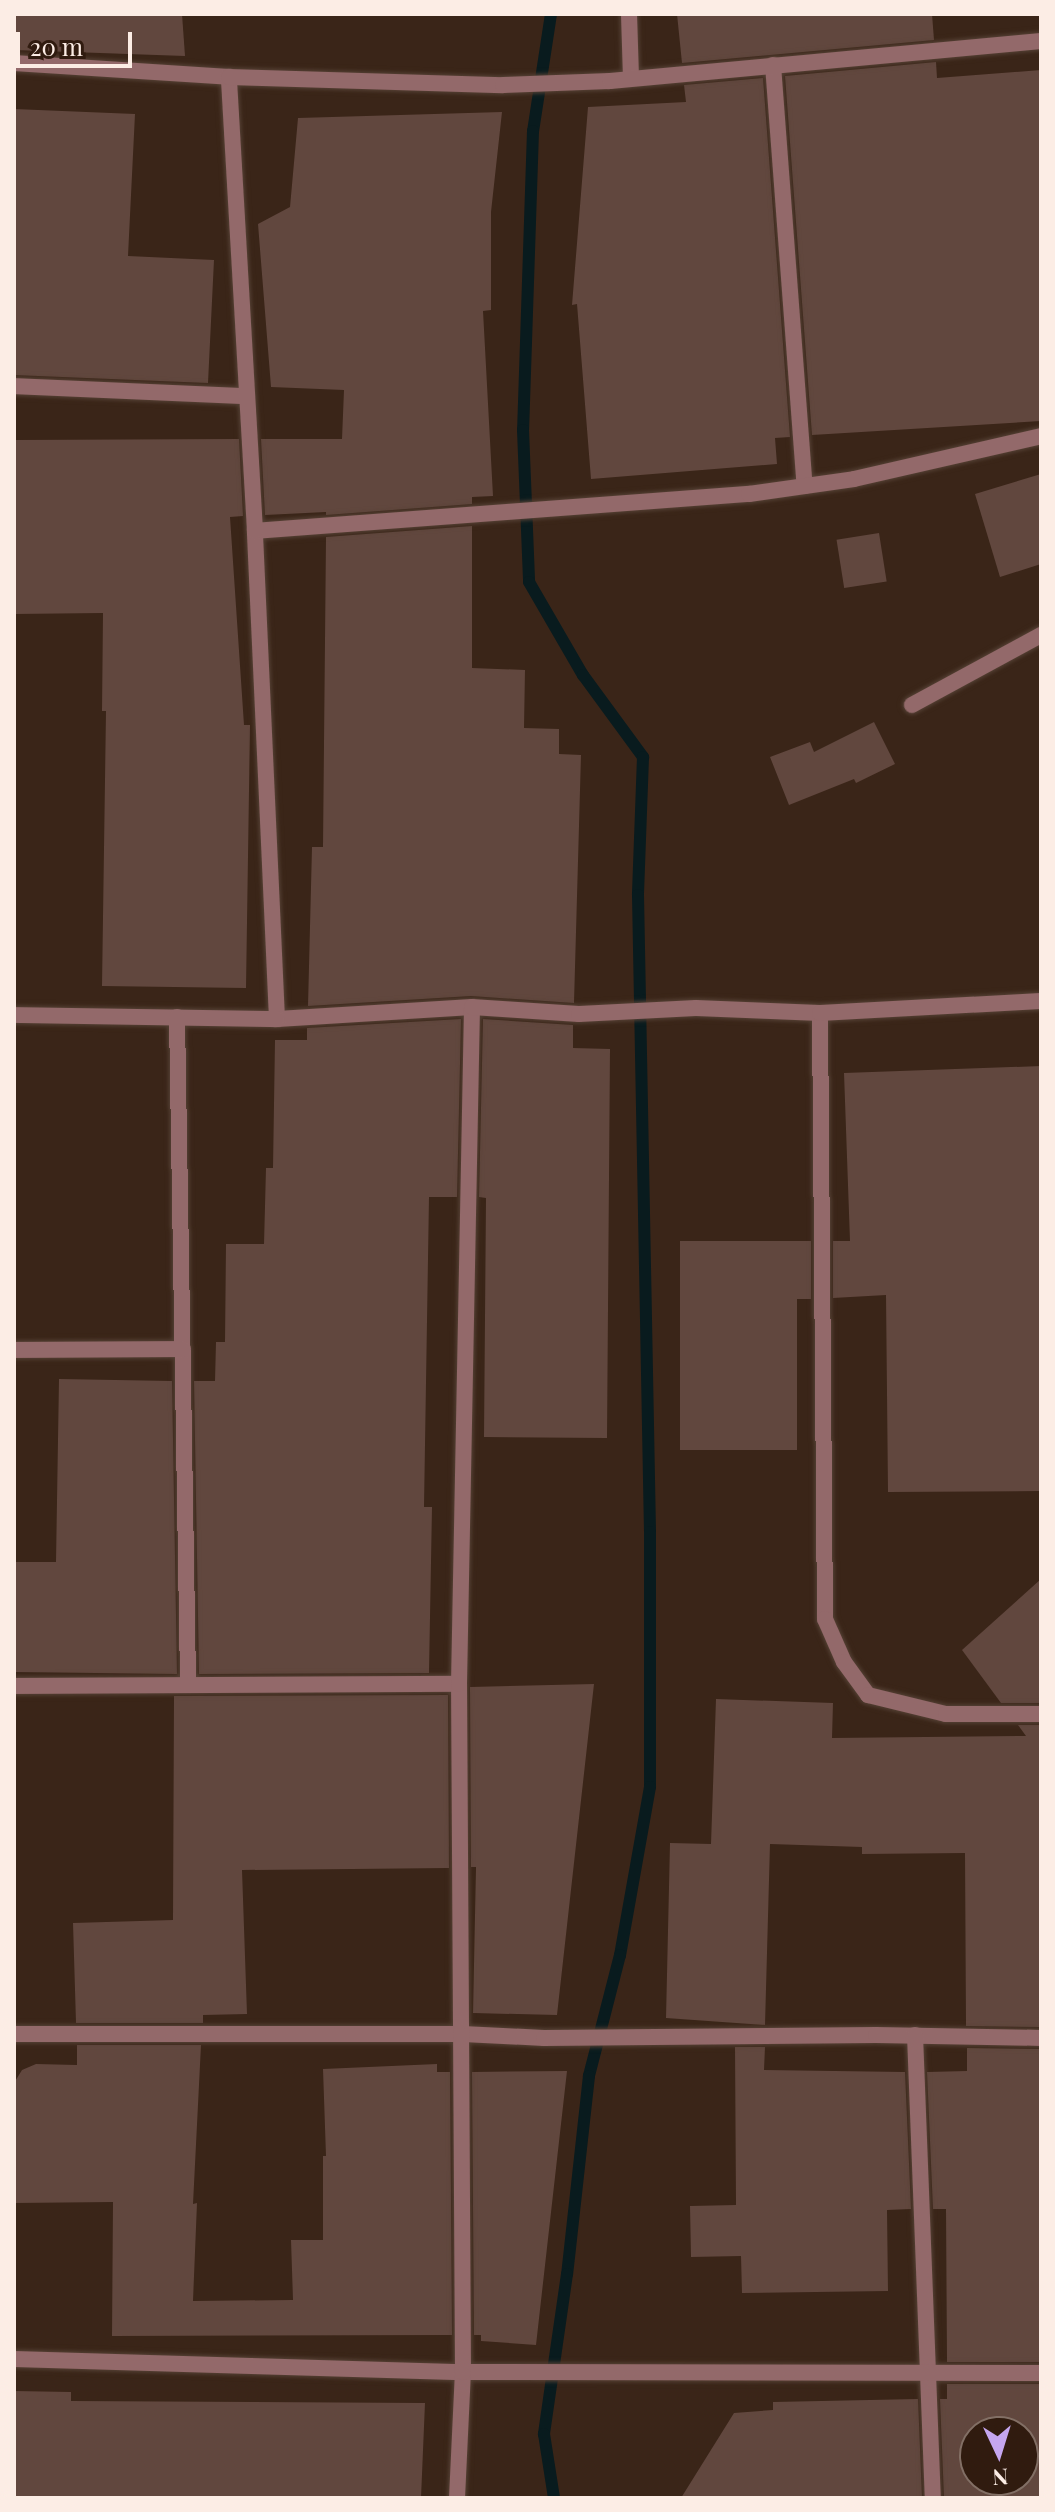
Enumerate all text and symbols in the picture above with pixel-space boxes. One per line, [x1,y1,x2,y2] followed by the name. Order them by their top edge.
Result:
[20,16,136,66] scale bar
[30,30,83,62] text: 20 m
[959,2416,1039,2496] north arrow
[992,2462,1010,2493] text: N

